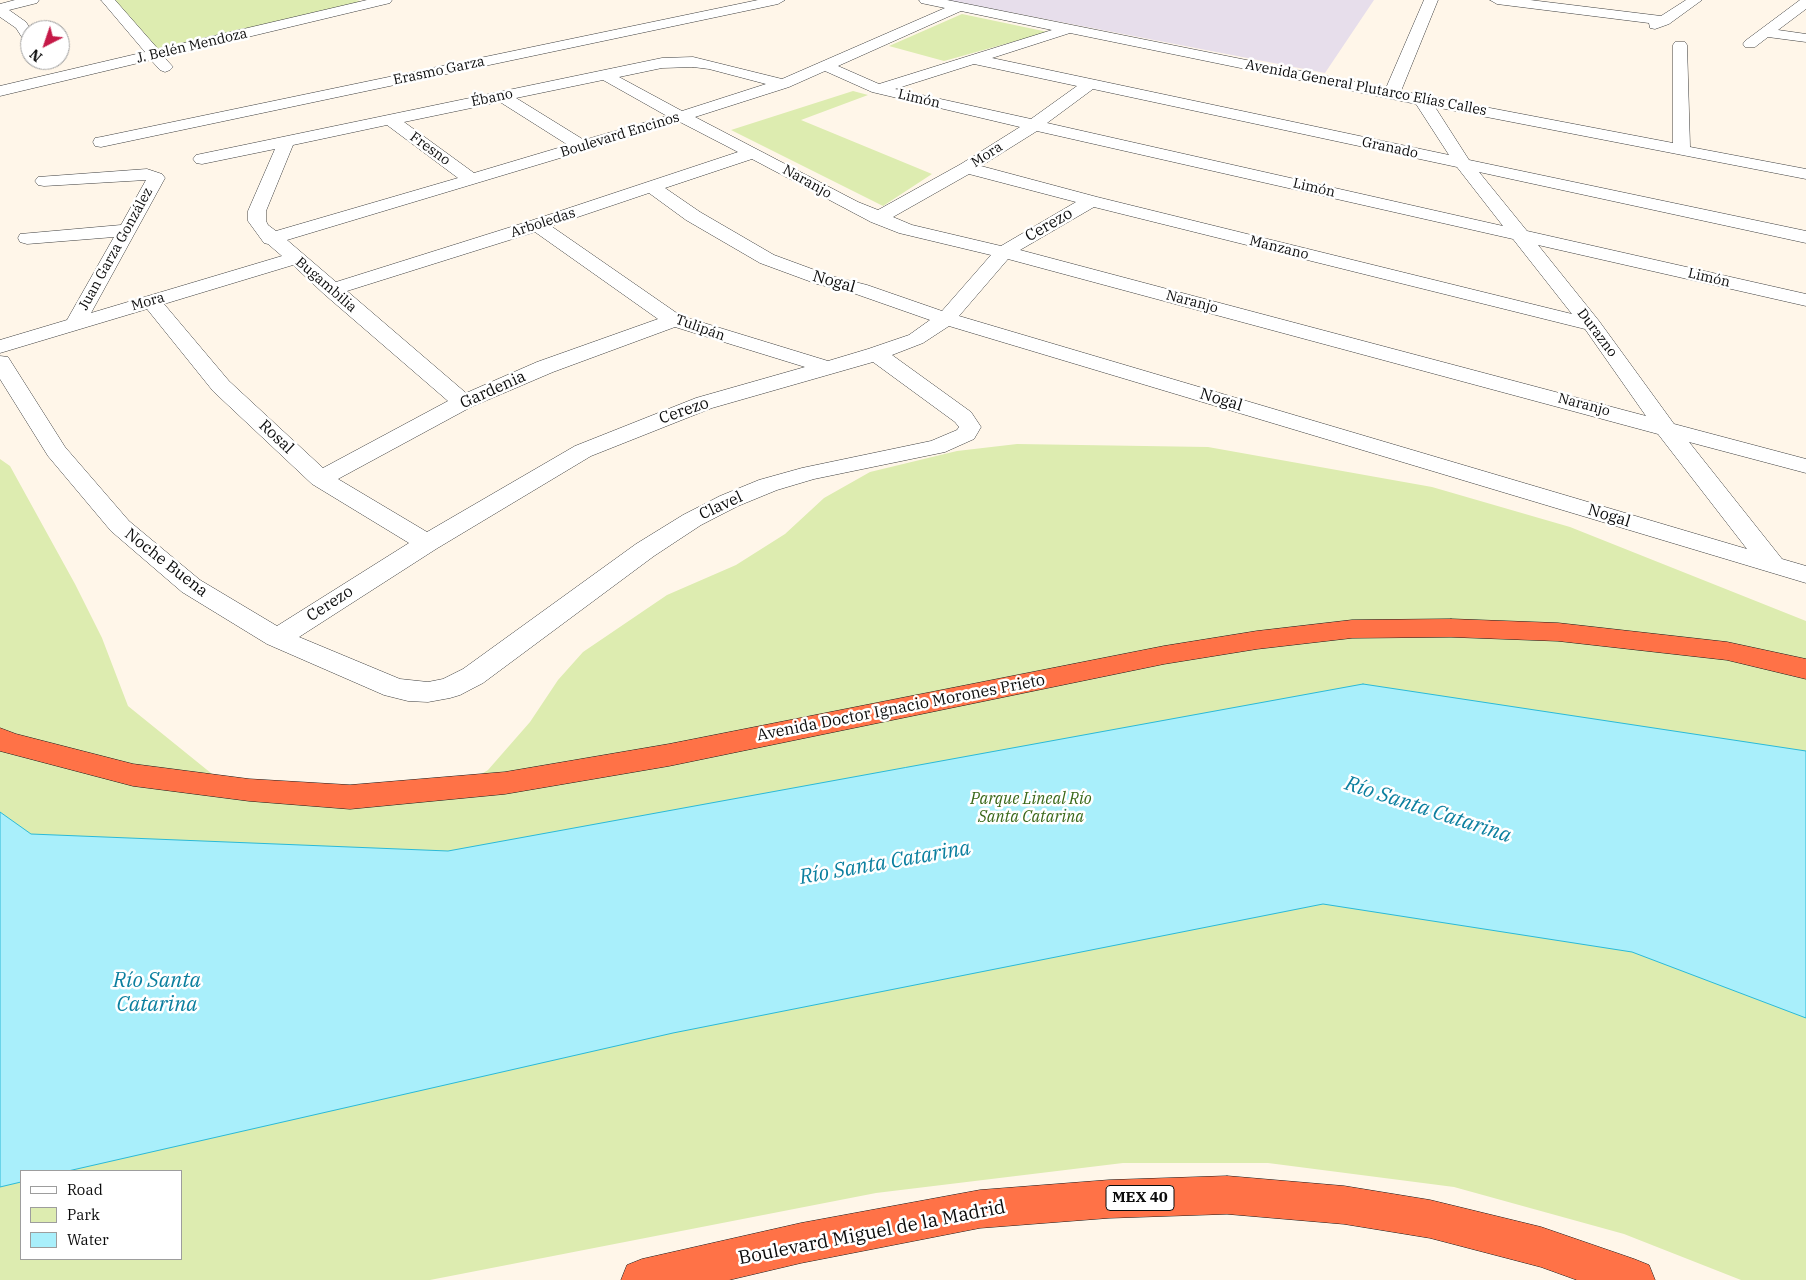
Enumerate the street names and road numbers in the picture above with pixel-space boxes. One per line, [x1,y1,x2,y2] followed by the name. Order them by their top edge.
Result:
[135,25,249,67] street label: J. Belén Mendoza
[392,53,486,89] street label: Erasmo Garza
[1244,56,1488,120] street label: Avenida General Plutarco Elías Calles
[470,85,514,111] street label: Ébano
[896,86,942,112] street label: Limón
[558,109,682,161] street label: Boulevard Encinos
[407,129,453,169] street label: Fresno
[1360,134,1420,162] street label: Granado
[968,139,1006,171] street label: Mora
[780,162,834,202] street label: Naranjo
[1291,175,1337,201] street label: Limón
[75,185,157,313] street label: Juan Garza González
[1022,204,1076,246] street label: Cerezo
[509,205,577,241] street label: Arboledas
[1248,233,1310,263] street label: Manzano
[292,254,360,316] street label: Bugambilia
[1686,265,1732,291] street label: Limón
[810,267,858,297] street label: Nogal
[1164,287,1220,317] street label: Naranjo
[129,289,167,315] street label: Mora
[1573,305,1621,361] street label: Durazno
[673,311,727,345] street label: Tulipán
[457,367,529,413] street label: Gardenia
[1197,384,1245,416] street label: Nogal
[1556,390,1612,420] street label: Naranjo
[657,394,711,428] street label: Cerezo
[255,416,297,458] street label: Rosal
[696,488,746,524] street label: Clavel
[1585,500,1633,532] street label: Nogal
[121,525,211,601] street label: Noche Buena
[303,582,357,626] street label: Cerezo
[755,671,1047,745] street label: Avenida Doctor Ignacio Morones Prieto
[1106,1186,1174,1210] road number: MEX 40
[736,1196,1008,1270] street label: Boulevard Miguel de la Madrid

